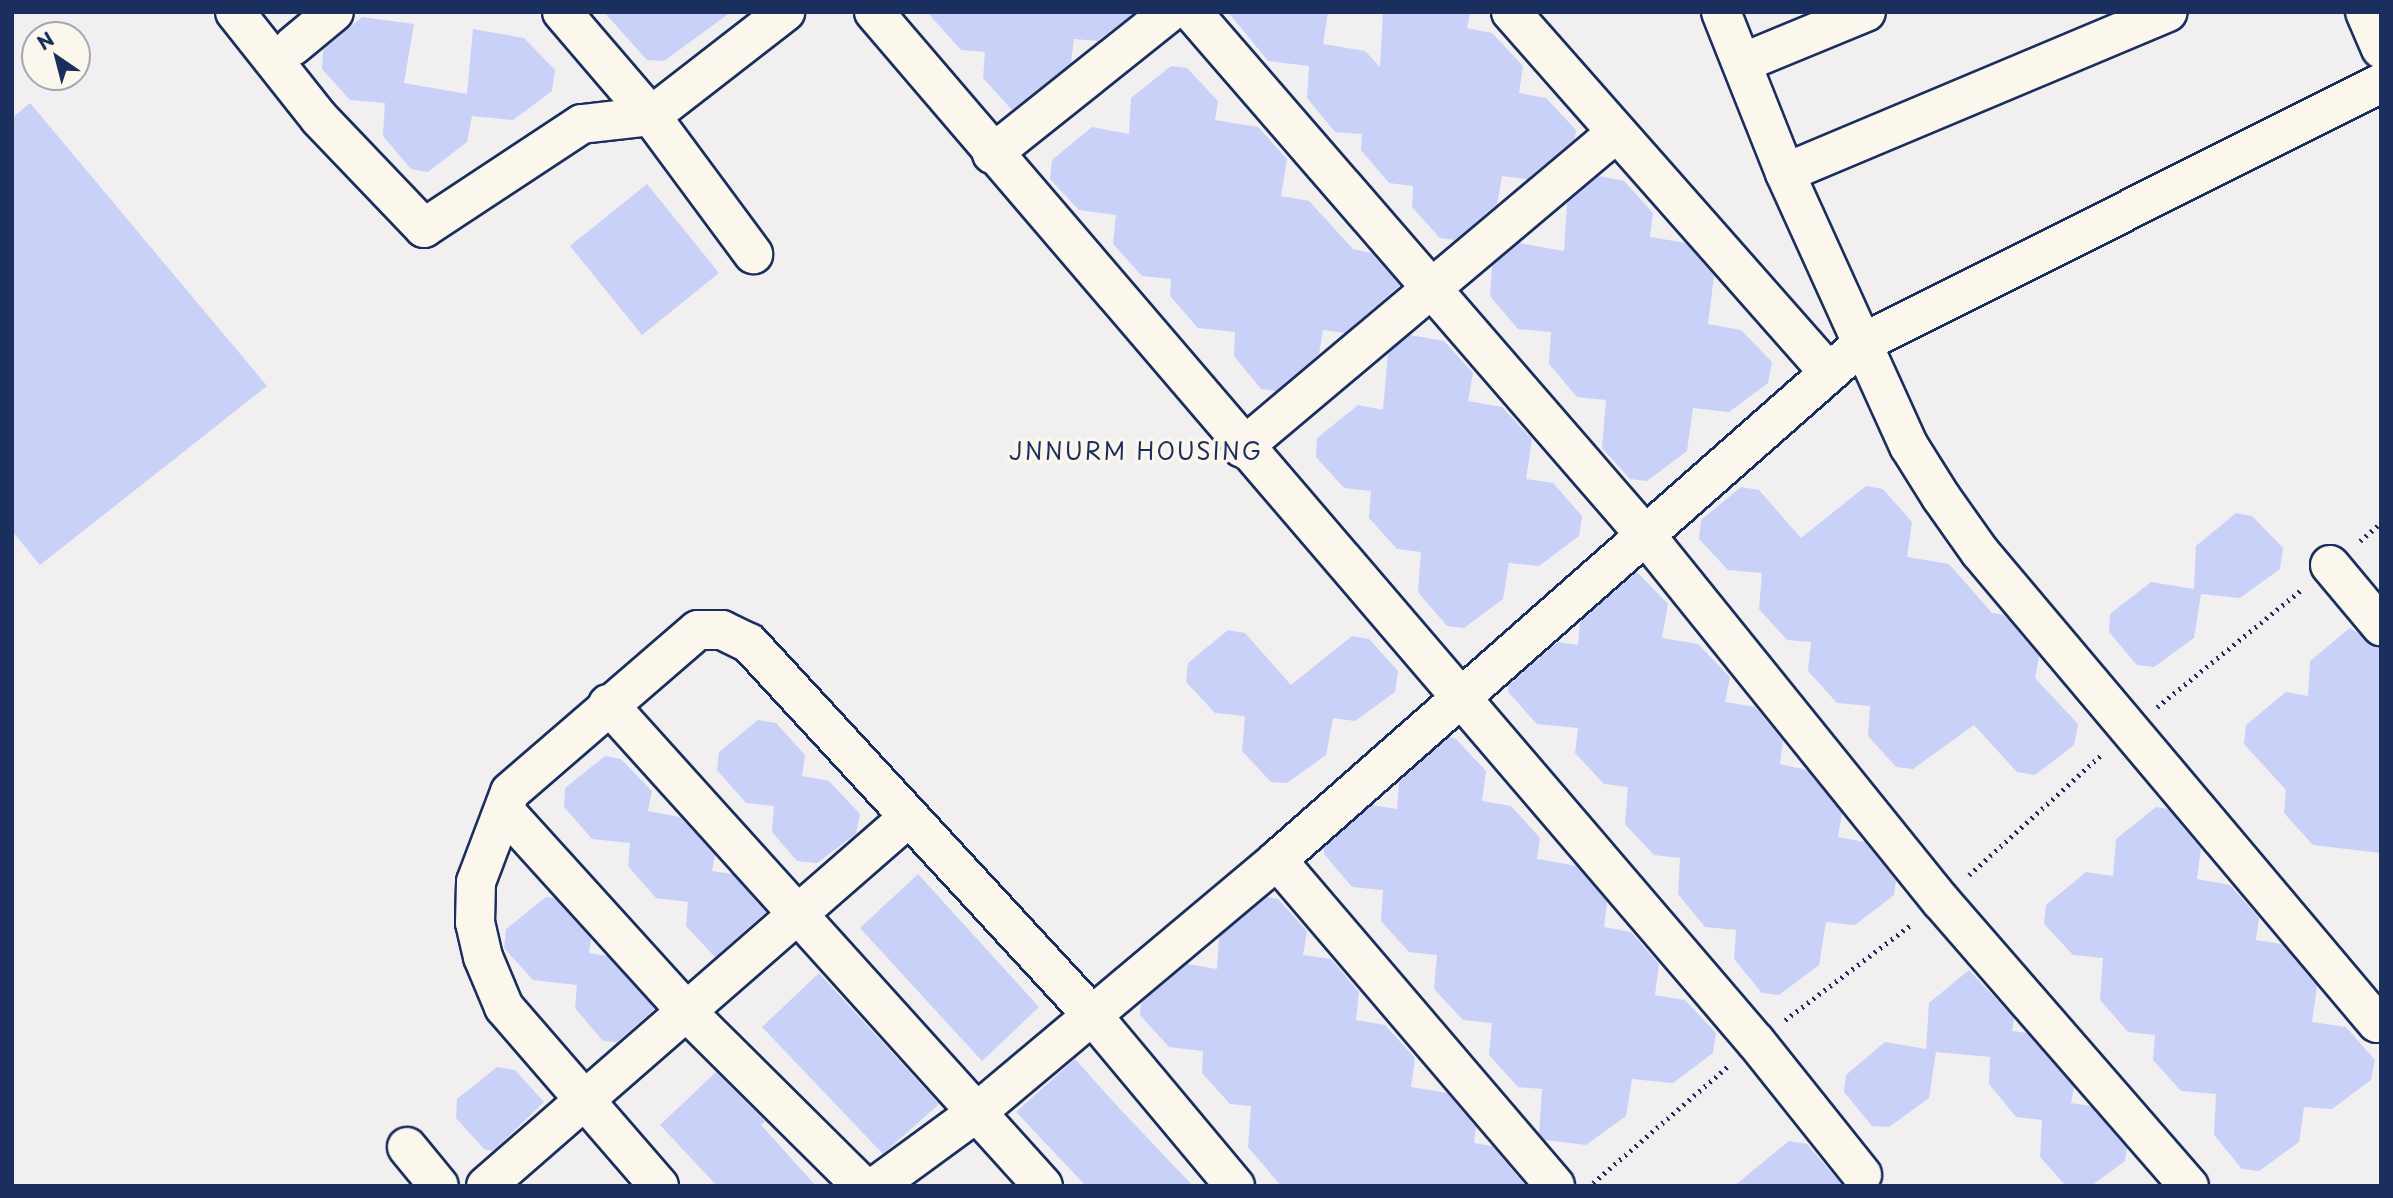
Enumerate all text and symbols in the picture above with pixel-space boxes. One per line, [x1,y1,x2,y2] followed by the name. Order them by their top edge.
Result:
[21,21,91,91] north arrow
[31,25,59,56] text: N
[1011,437,1261,465] district label: JNNURM HOUSING

